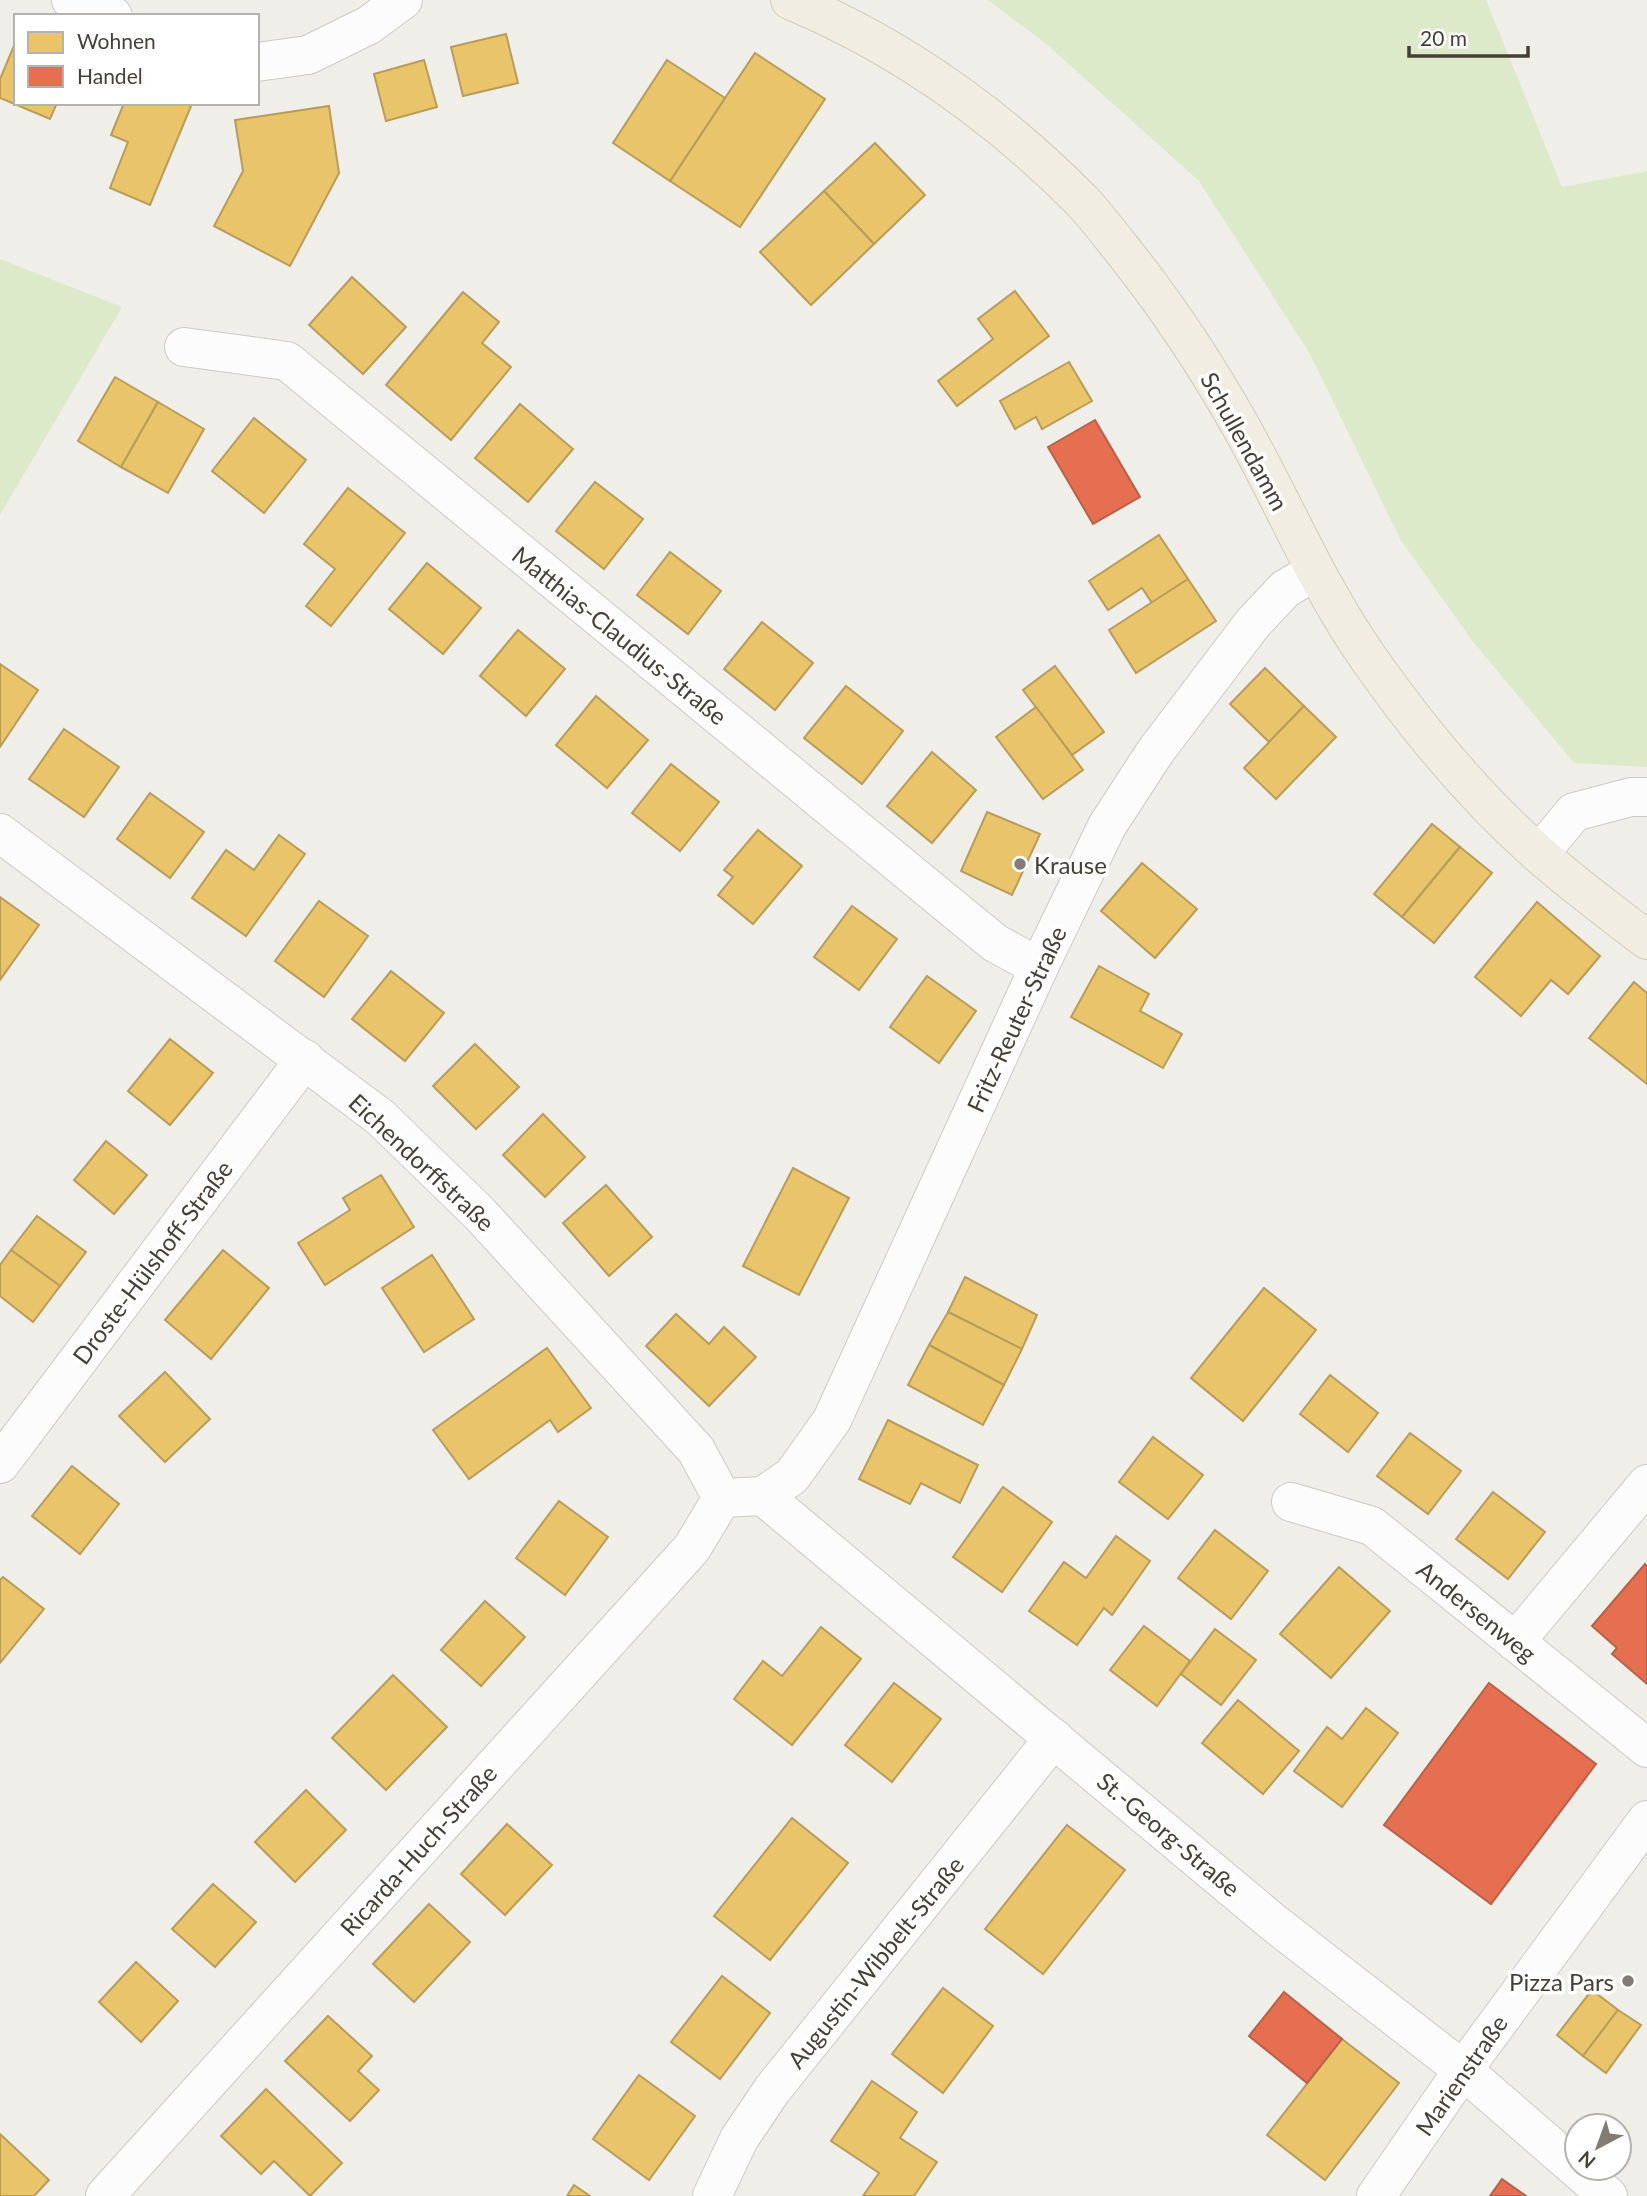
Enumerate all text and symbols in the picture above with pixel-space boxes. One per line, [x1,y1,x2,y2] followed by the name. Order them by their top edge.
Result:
[14,14,259,105] legend
[1409,14,1528,58] scale bar
[1420,25,1467,50] text: 20 m
[77,28,156,53] text: Wohnen
[77,63,143,88] text: Handel
[1195,367,1295,515] street label: Schullendamm
[507,540,733,730] street label: Matthias-Claudius-Straße
[1034,850,1107,879] place label: Krause
[1012,856,1028,872] marker: Krause
[960,921,1072,1117] street label: Fritz-Reuter-Straße
[343,1087,501,1237] street label: Eichendorffstraße
[66,1154,238,1370] street label: Droste-Hülshoff-Straße
[1412,1554,1542,1668] street label: Andersenweg
[334,1759,502,1941] street label: Ricarda-Huch-Straße
[1092,1766,1246,1902] street label: St.-Georg-Straße
[781,1850,969,2074] street label: Augustin-Wibbelt-Straße
[1509,1967,1614,1996] place label: Pizza Pars
[1620,1973,1636,1989] marker: Pizza Pars
[1409,2009,1513,2141] street label: Marienstraße
[1563,2112,1633,2182] north arrow
[1573,2147,1600,2174] text: N

